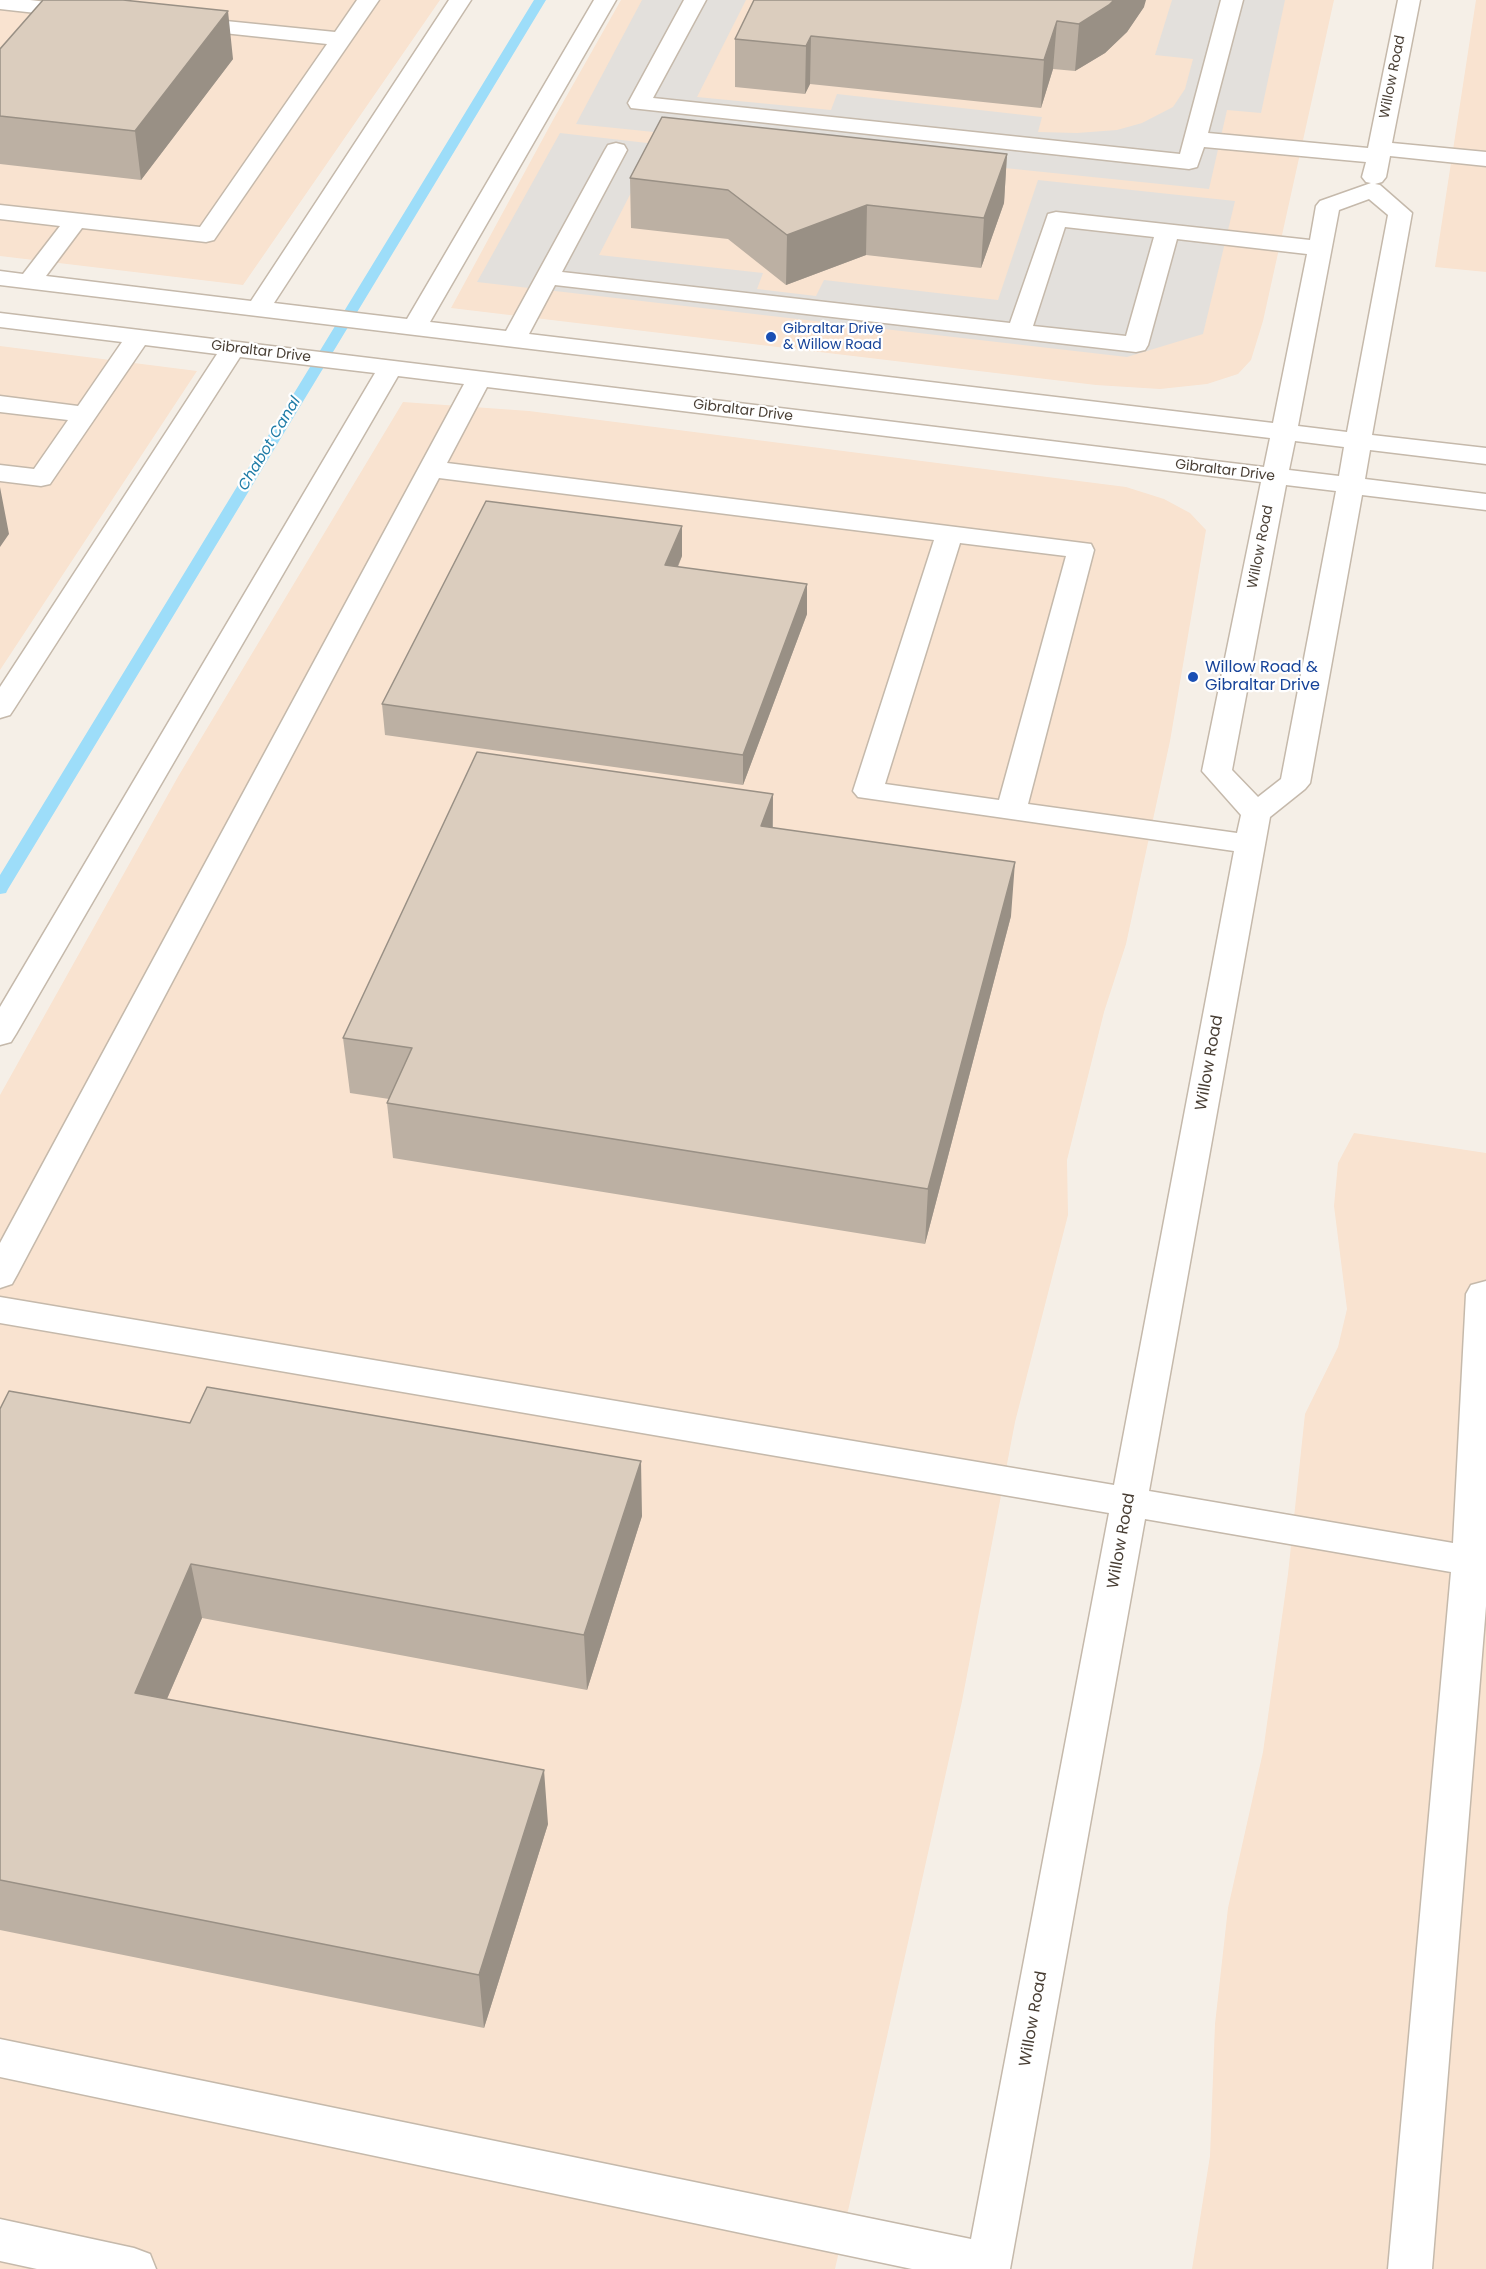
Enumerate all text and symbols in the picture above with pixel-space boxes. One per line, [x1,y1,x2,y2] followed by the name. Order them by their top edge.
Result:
[1377,34,1409,120] street label: Willow Road
[783,321,884,354] place label: Gibraltar Drive & Willow Road
[764,330,778,344] marker: Gibraltar Drive & Willow Road
[210,338,312,366] street label: Gibraltar Drive
[235,394,305,494] water label: Chabot Canal
[692,397,794,425] street label: Gibraltar Drive
[1174,457,1276,485] street label: Gibraltar Drive
[1245,504,1277,590] street label: Willow Road
[1205,658,1320,696] place label: Willow Road & Gibraltar Drive
[1186,670,1200,684] marker: Willow Road & Gibraltar Drive
[1192,1014,1228,1112] street label: Willow Road
[1104,1492,1140,1590] street label: Willow Road
[1016,1970,1052,2068] street label: Willow Road

